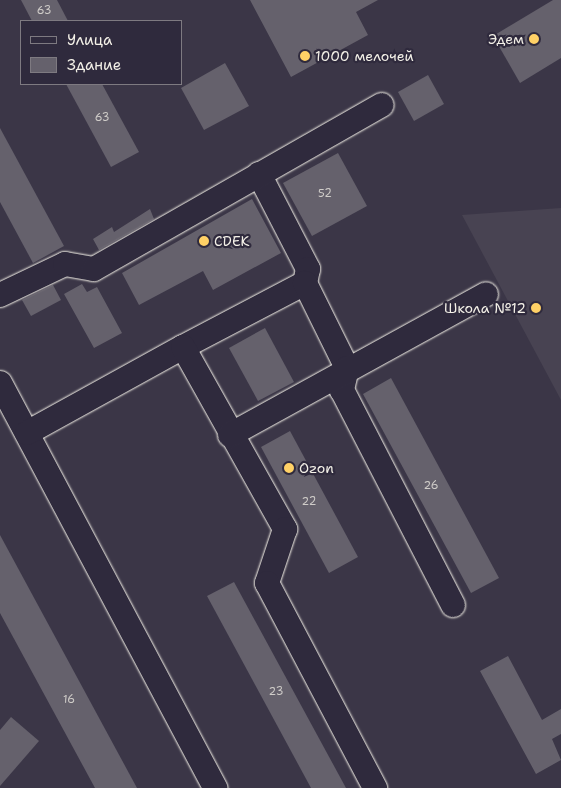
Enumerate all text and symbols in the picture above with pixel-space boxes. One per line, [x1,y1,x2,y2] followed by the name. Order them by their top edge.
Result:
[37,4,51,18] house number: 63
[20,20,182,85] legend
[67,30,112,50] text: Улица
[488,31,524,47] place label: Эдем
[528,33,540,45] marker: Эдем
[315,48,414,64] place label: 1000 мелочей
[299,50,311,62] marker: 1000 мелочей
[67,55,121,75] text: Здание
[95,111,109,125] house number: 63
[318,187,332,201] house number: 52
[214,233,250,249] place label: CDEK
[198,235,210,247] marker: CDEK
[444,300,526,316] place label: Школа №12
[530,302,542,314] marker: Школа №12
[299,460,334,476] place label: Ozon
[283,462,295,474] marker: Ozon
[424,479,438,493] house number: 26
[302,495,316,509] house number: 22
[269,685,283,699] house number: 23
[63,693,75,707] house number: 16

